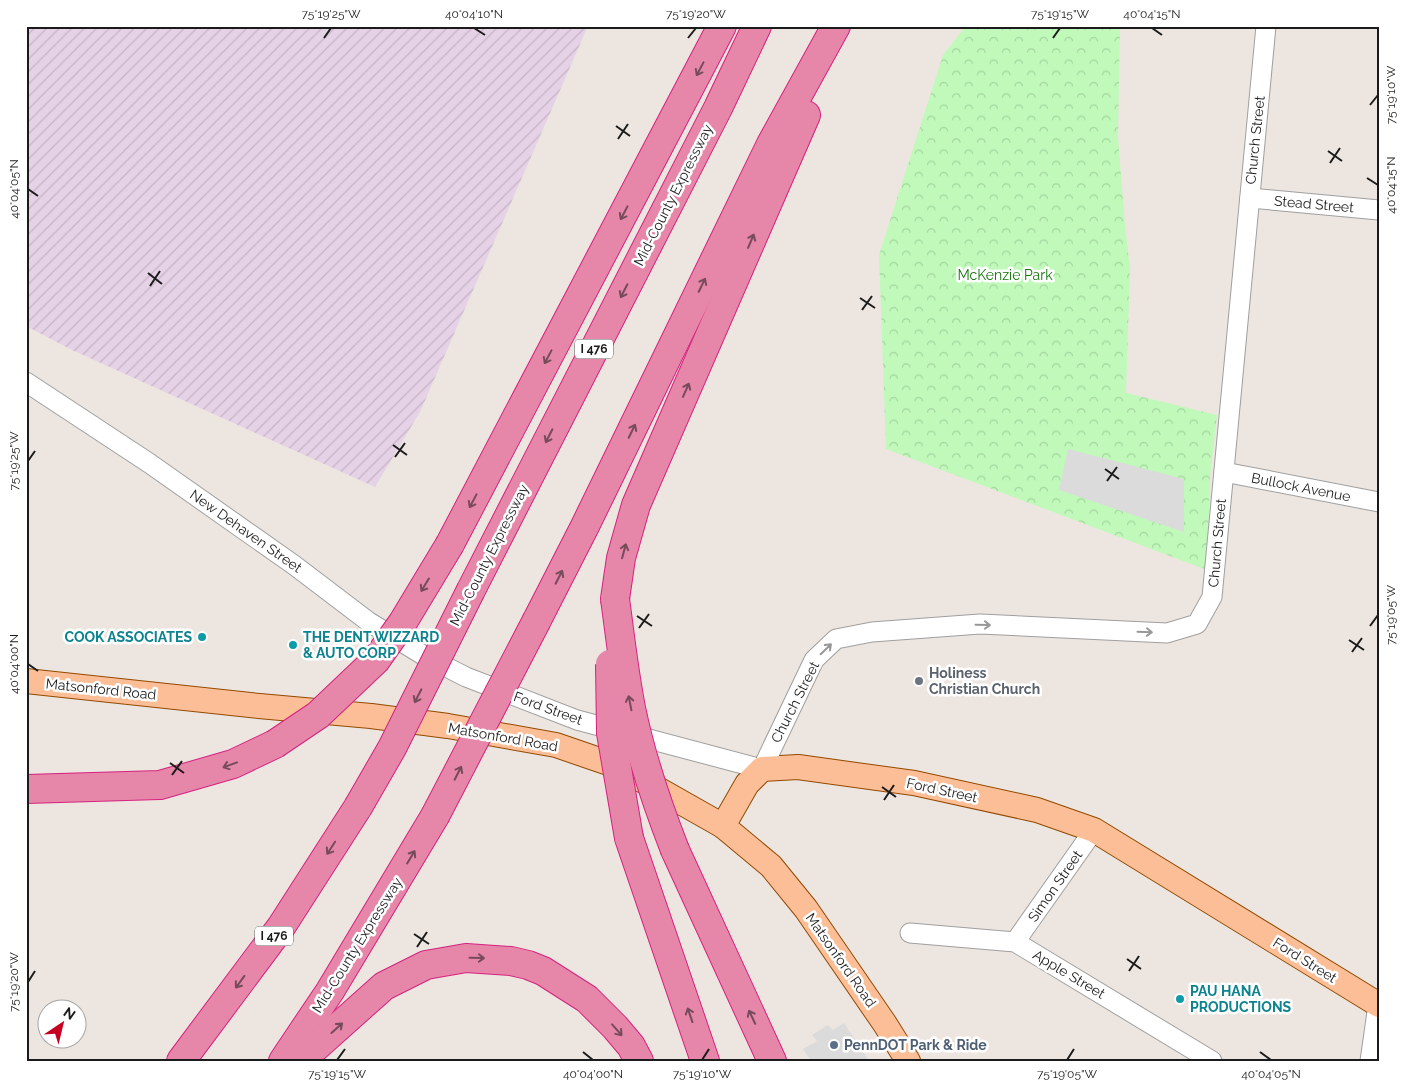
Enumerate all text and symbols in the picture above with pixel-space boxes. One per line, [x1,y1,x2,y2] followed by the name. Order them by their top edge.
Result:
[301,7,361,21] text: 75°19'25"W
[445,7,503,21] text: 40°04'10"N
[666,7,726,21] text: 75°19'20"W
[1031,7,1089,21] text: 75°19'15"W
[1123,7,1181,21] text: 40°04'15"N
[695,62,705,77] one-way arrow
[1384,65,1398,124] text: 75°19'10"W
[1242,95,1268,185] street label: Church Street
[630,121,716,268] street label: Mid-County Expressway
[1384,156,1398,214] text: 40°04'15"N
[7,159,21,219] text: 40°04'05"N
[1274,193,1355,215] street label: Stead Street
[619,205,628,220] one-way arrow
[747,234,756,249] one-way arrow
[957,267,1053,283] park label: McKenzie Park
[698,278,708,293] one-way arrow
[619,284,629,299] one-way arrow
[575,339,613,358] road number: I 476
[543,349,552,364] one-way arrow
[682,383,692,398] one-way arrow
[627,424,637,439] one-way arrow
[544,428,553,443] one-way arrow
[7,431,21,491] text: 75°19'25"W
[1250,470,1352,504] street label: Bullock Avenue
[446,481,532,628] street label: Mid-County Expressway
[187,486,305,576] street label: New Dehaven Street
[468,493,477,508] one-way arrow
[1205,498,1229,588] street label: Church Street
[619,543,629,559] one-way arrow
[555,570,564,585] one-way arrow
[420,578,430,592] one-way arrow
[1384,585,1398,645] text: 75°19'05"W
[974,620,991,630] one-way arrow
[1137,627,1153,637] one-way arrow
[64,629,192,645] place label: COOK ASSOCIATES
[303,629,439,661] place label: THE DENT WIZZARD & AUTO CORP
[196,631,208,643] marker: COOK ASSOCIATES
[7,634,21,694] text: 40°04'00"N
[287,639,299,651] marker: THE DENT WIZZARD & AUTO CORP
[819,643,832,655] one-way arrow
[768,658,822,745] street label: Church Street
[929,665,1040,697] place label: Holiness Christian Church
[45,675,157,703] street label: Matsonford Road
[913,675,925,687] marker: Holiness Christian Church
[413,688,422,703] one-way arrow
[511,688,585,728] street label: Ford Street
[625,696,635,712] one-way arrow
[447,719,559,755] street label: Matsonford Road
[223,760,239,770] one-way arrow
[454,766,463,781] one-way arrow
[905,775,979,805] street label: Ford Street
[326,840,336,854] one-way arrow
[1025,847,1086,925] street label: Simon Street
[407,850,417,864] one-way arrow
[309,874,405,1016] street label: Mid-County Expressway
[803,910,879,1010] street label: Matsonford Road
[255,926,293,946] road number: I 476
[1270,934,1340,986] street label: Ford Street
[1030,946,1108,1002] street label: Apple Street
[7,952,21,1012] text: 75°19'20"W
[469,953,485,963] one-way arrow
[235,975,245,989] one-way arrow
[1190,983,1292,1015] place label: PAU HANA PRODUCTIONS
[1174,993,1186,1005] marker: PAU HANA PRODUCTIONS
[38,1000,88,1050] north arrow
[60,1004,78,1023] text: N
[684,1007,694,1023] one-way arrow
[746,1009,756,1024] one-way arrow
[330,1023,343,1034] one-way arrow
[611,1023,623,1036] one-way arrow
[844,1037,987,1053] place label: PennDOT Park & Ride
[828,1039,840,1051] marker: PennDOT Park & Ride
[308,1067,366,1081] text: 75°19'15"W
[563,1067,623,1081] text: 40°04'00"N
[673,1067,732,1081] text: 75°19'10"W
[1037,1067,1097,1081] text: 75°19'05"W
[1241,1067,1301,1081] text: 40°04'05"N

